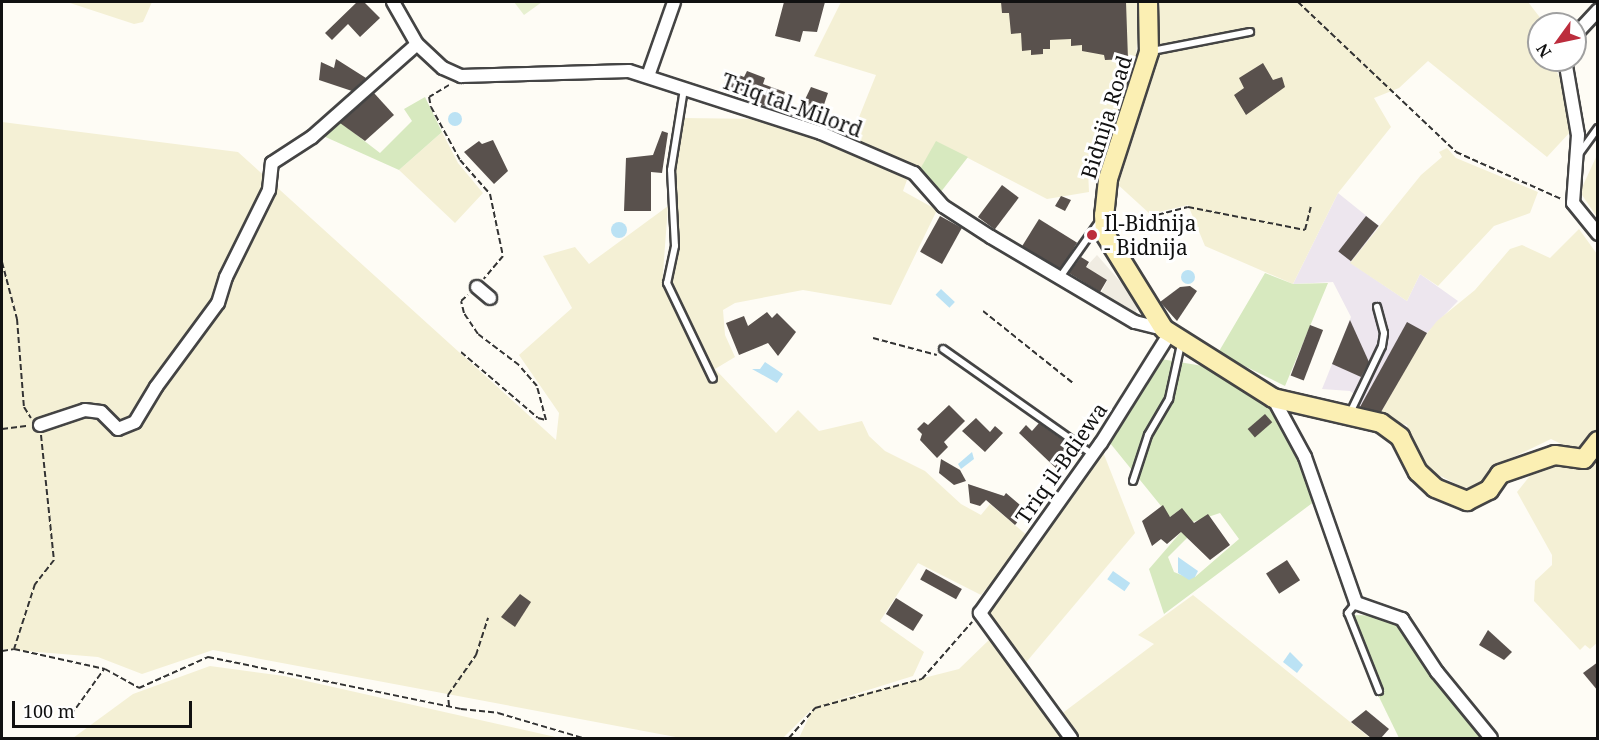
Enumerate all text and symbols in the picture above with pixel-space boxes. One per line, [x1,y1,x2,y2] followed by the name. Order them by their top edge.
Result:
[1527,12,1587,72] north arrow
[1531,39,1556,62] text: N
[1075,52,1137,182] street label: Bidnija Road
[718,68,866,142] street label: Triq tal-Milord
[1104,210,1196,260] place label: Il-Bidnija - Bidnija
[1085,228,1099,242] marker: Il-Bidnija - Bidnija
[1010,398,1112,528] street label: Triq il-Bdiewa
[15,689,195,727] scale bar
[23,699,75,723] text: 100 m

